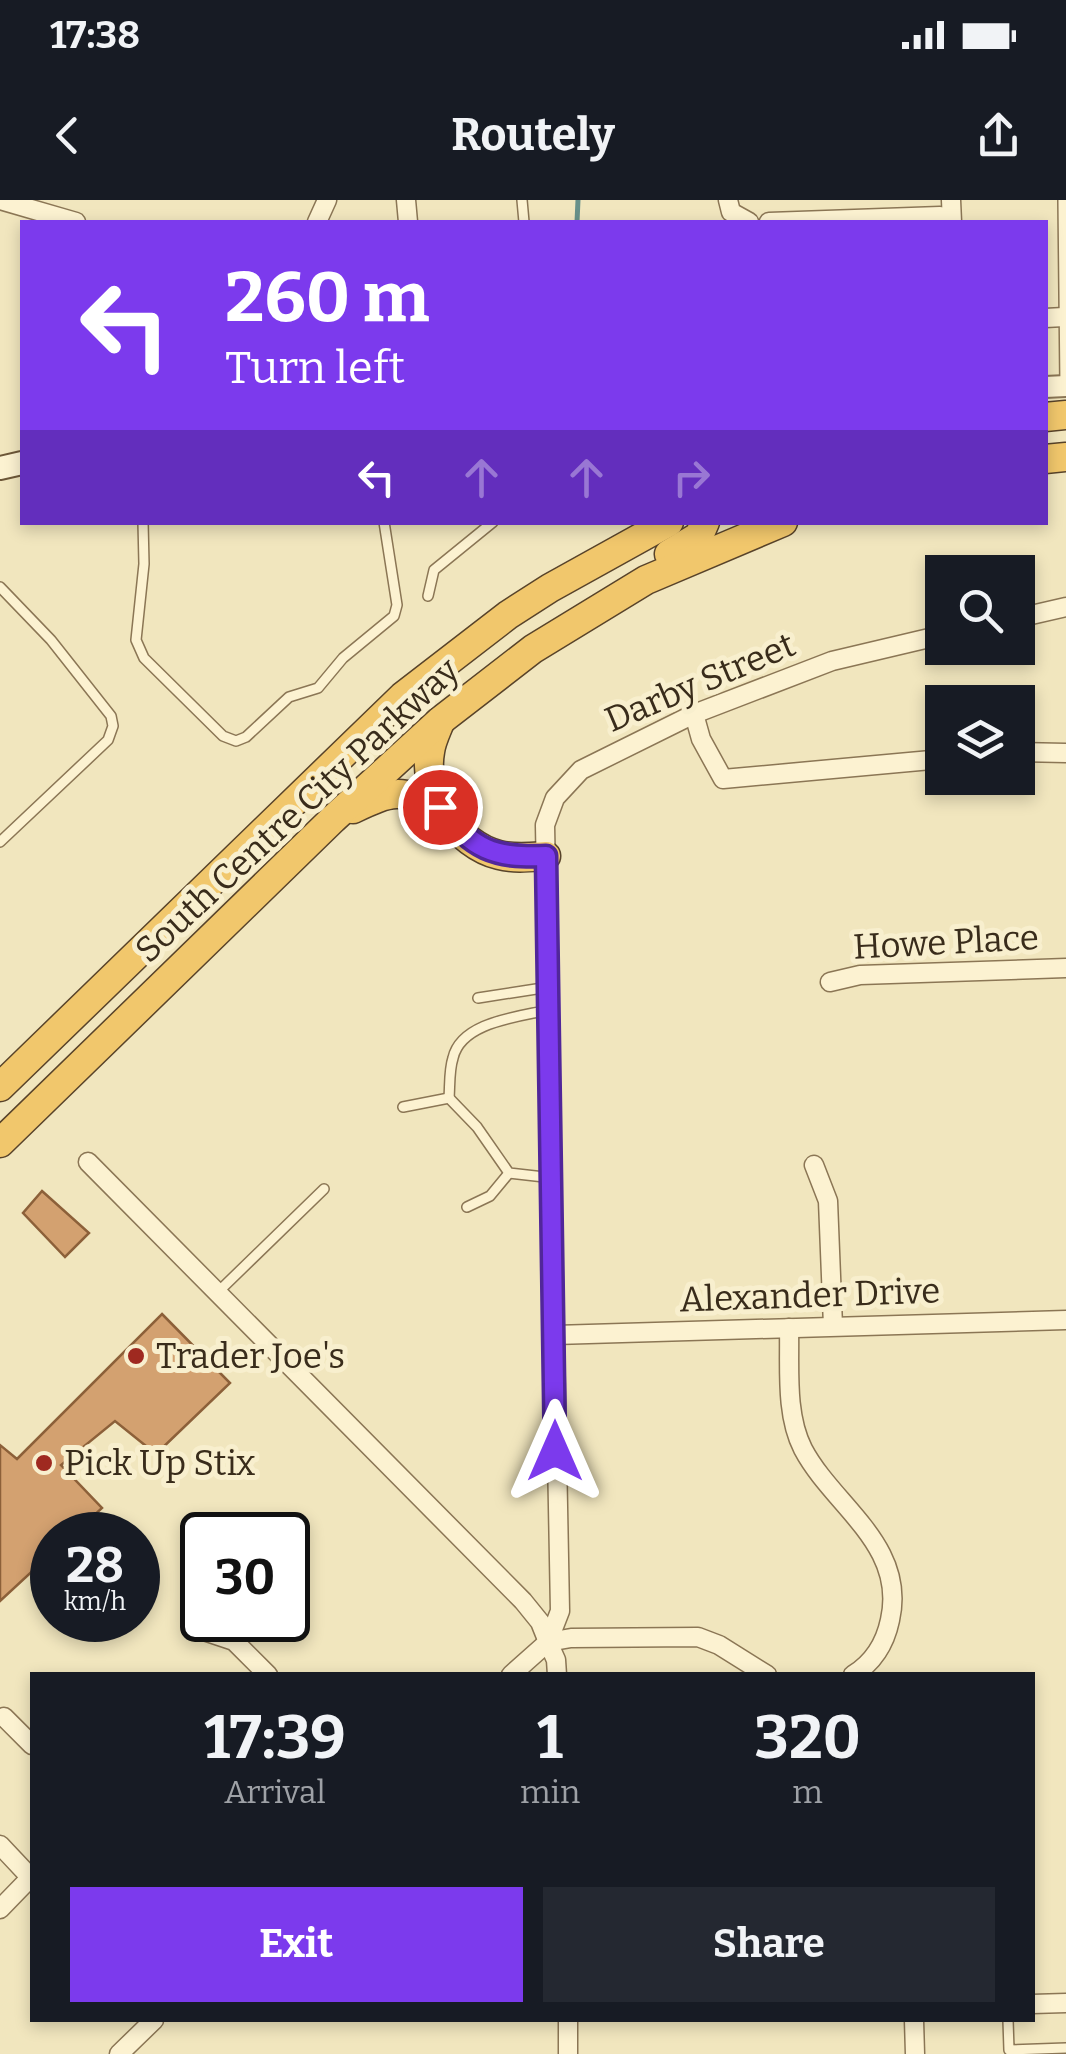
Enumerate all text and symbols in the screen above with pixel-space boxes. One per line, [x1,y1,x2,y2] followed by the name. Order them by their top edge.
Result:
[50,12,140,58] text: 17:38
[40,108,95,163] icon: back
[451,108,615,162] text: Routely
[971,108,1026,163] icon: share
[225,256,430,340] text: 260 m
[60,260,190,390] icon: left
[225,341,405,395] text: Turn left
[349,450,404,505] icon: left
[454,450,509,505] icon: ahead
[559,450,614,505] icon: ahead
[664,450,719,505] icon: right
[925,555,1035,795] map controls
[925,555,1035,665] button: search
[599,623,802,741] street label: Darby Street
[127,649,468,971] street label: South Centre City Parkway
[925,685,1035,795] button: layers
[398,765,483,850] pin
[413,780,468,835] icon: arrive
[852,916,1040,968] street label: Howe Place
[679,1269,941,1321] street label: Alexander Drive
[156,1335,345,1377] place label: Trader Joe's
[125,1345,147,1367] marker: Trader Joe's
[503,1399,607,1503] position arrow
[64,1442,256,1484] place label: Pick Up Stix
[33,1452,55,1474] marker: Pick Up Stix
[180,1512,310,1642] speed limit sign: 30
[66,1535,124,1595] text: 28
[64,1587,126,1617] text: km/h
[204,1702,346,1774] text: 17:39
[537,1702,563,1774] text: 1
[754,1702,861,1774] text: 320
[224,1773,326,1811] text: Arrival
[520,1773,580,1811] text: min
[792,1773,823,1811] text: m
[70,1887,523,2002] button: Exit
[543,1887,995,2002] button: Share

